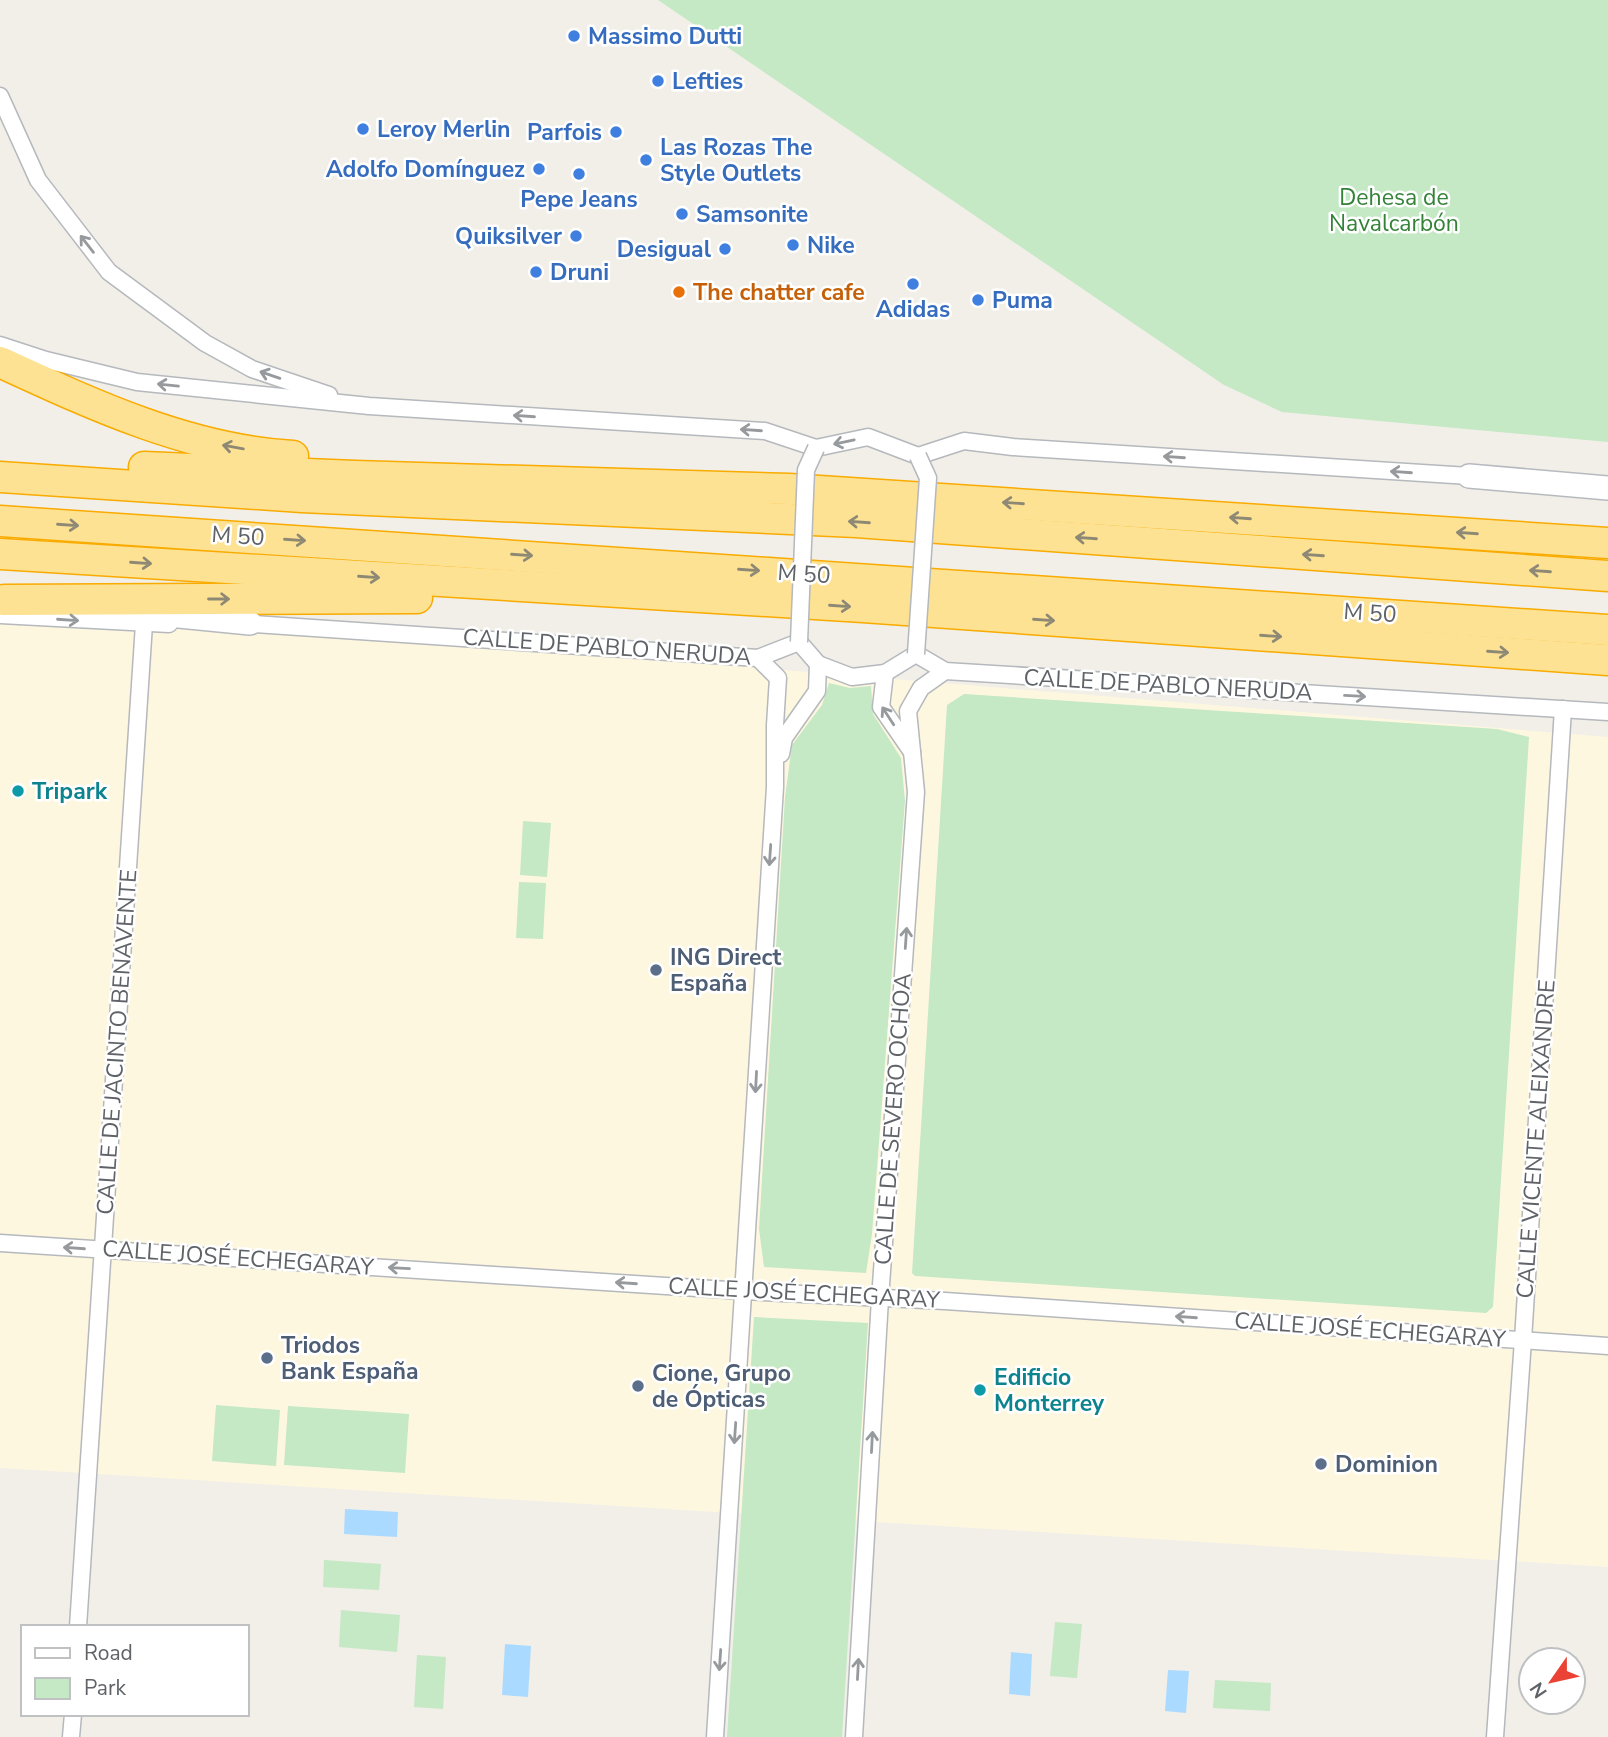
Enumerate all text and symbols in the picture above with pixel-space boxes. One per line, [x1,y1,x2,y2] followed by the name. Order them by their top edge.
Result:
[588,21,742,52] place label: Massimo Dutti
[566,28,582,44] marker: Massimo Dutti
[672,66,743,97] place label: Lefties
[650,73,666,89] marker: Lefties
[377,114,511,145] place label: Leroy Merlin
[527,117,602,148] place label: Parfois
[355,121,371,137] marker: Leroy Merlin
[608,124,624,140] marker: Parfois
[660,132,813,189] place label: Las Rozas The Style Outlets
[638,152,654,168] marker: Las Rozas The Style Outlets
[326,154,525,185] place label: Adolfo Domínguez
[531,161,547,177] marker: Adolfo Domínguez
[571,166,587,182] marker: Pepe Jeans
[1329,182,1459,239] park label: Dehesa de Navalcarbón
[520,184,638,215] place label: Pepe Jeans
[696,199,808,230] place label: Samsonite
[674,206,690,222] marker: Samsonite
[455,221,562,252] place label: Quiksilver
[568,228,584,244] marker: Quiksilver
[807,230,855,261] place label: Nike
[617,234,712,265] place label: Desigual
[80,235,95,253] one-way arrow
[785,237,801,253] marker: Nike
[717,241,733,257] marker: Desigual
[550,257,609,288] place label: Druni
[528,264,544,280] marker: Druni
[905,276,921,292] marker: Adidas
[693,277,865,308] place label: The chatter cafe
[671,284,687,300] marker: The chatter cafe
[992,285,1053,316] place label: Puma
[970,292,986,308] marker: Puma
[876,294,950,325] place label: Adidas
[260,368,282,380] one-way arrow
[157,378,180,391] one-way arrow
[513,409,535,422] one-way arrow
[740,423,762,436] one-way arrow
[833,435,856,449] one-way arrow
[222,440,245,454] one-way arrow
[1163,450,1186,463] one-way arrow
[1390,465,1413,478] one-way arrow
[1002,496,1024,509] one-way arrow
[1229,511,1251,524] one-way arrow
[848,515,871,528] one-way arrow
[56,519,79,532] one-way arrow
[210,519,266,553] street label: M 50
[1456,526,1478,539] one-way arrow
[1075,532,1098,545] one-way arrow
[283,534,306,547] one-way arrow
[1302,548,1325,561] one-way arrow
[510,549,533,562] one-way arrow
[130,556,153,569] one-way arrow
[776,557,832,591] street label: M 50
[737,564,760,577] one-way arrow
[1529,564,1552,577] one-way arrow
[357,570,380,583] one-way arrow
[208,592,231,606] one-way arrow
[1342,596,1398,630] street label: M 50
[828,600,851,613] one-way arrow
[56,613,79,626] one-way arrow
[1033,614,1055,627] one-way arrow
[462,621,752,673] street label: CALLE DE PABLO NERUDA
[1259,630,1282,643] one-way arrow
[1486,646,1509,659] one-way arrow
[1023,662,1313,708] street label: CALLE DE PABLO NERUDA
[1343,690,1366,703] one-way arrow
[880,707,895,726] one-way arrow
[32,776,108,807] place label: Tripark
[10,783,26,799] marker: Tripark
[763,843,776,866] one-way arrow
[89,868,145,1216] street label: CALLE DE JACINTO BENAVENTE
[900,927,913,950] one-way arrow
[670,942,781,999] place label: ING Direct España
[648,962,664,978] marker: ING Direct España
[867,972,919,1266] street label: CALLE DE SEVERO OCHOA
[1509,978,1563,1300] street label: CALLE VICENTE ALEIXANDRE
[749,1070,762,1093] one-way arrow
[101,1233,375,1283] street label: CALLE JOSÉ ECHEGARAY
[63,1241,86,1254] one-way arrow
[388,1262,411,1275] one-way arrow
[667,1270,941,1316] street label: CALLE JOSÉ ECHEGARAY
[615,1276,638,1289] one-way arrow
[1233,1305,1507,1355] street label: CALLE JOSÉ ECHEGARAY
[1176,1310,1198,1323] one-way arrow
[281,1330,419,1387] place label: Triodos Bank España
[259,1350,275,1366] marker: Triodos Bank España
[652,1358,791,1415] place label: Cione, Grupo de Ópticas
[994,1362,1105,1419] place label: Edificio Monterrey
[630,1378,646,1394] marker: Cione, Grupo de Ópticas
[972,1382,988,1398] marker: Edificio Monterrey
[728,1421,741,1444] one-way arrow
[865,1431,878,1454] one-way arrow
[1335,1449,1438,1480] place label: Dominion
[1313,1456,1329,1472] marker: Dominion
[21,1625,248,1716] legend
[84,1639,133,1667] text: Road
[1517,1646,1587,1716] north arrow
[713,1648,726,1671] one-way arrow
[852,1658,865,1681] one-way arrow
[84,1674,126,1702] text: Park
[1524,1677,1553,1703] text: N

